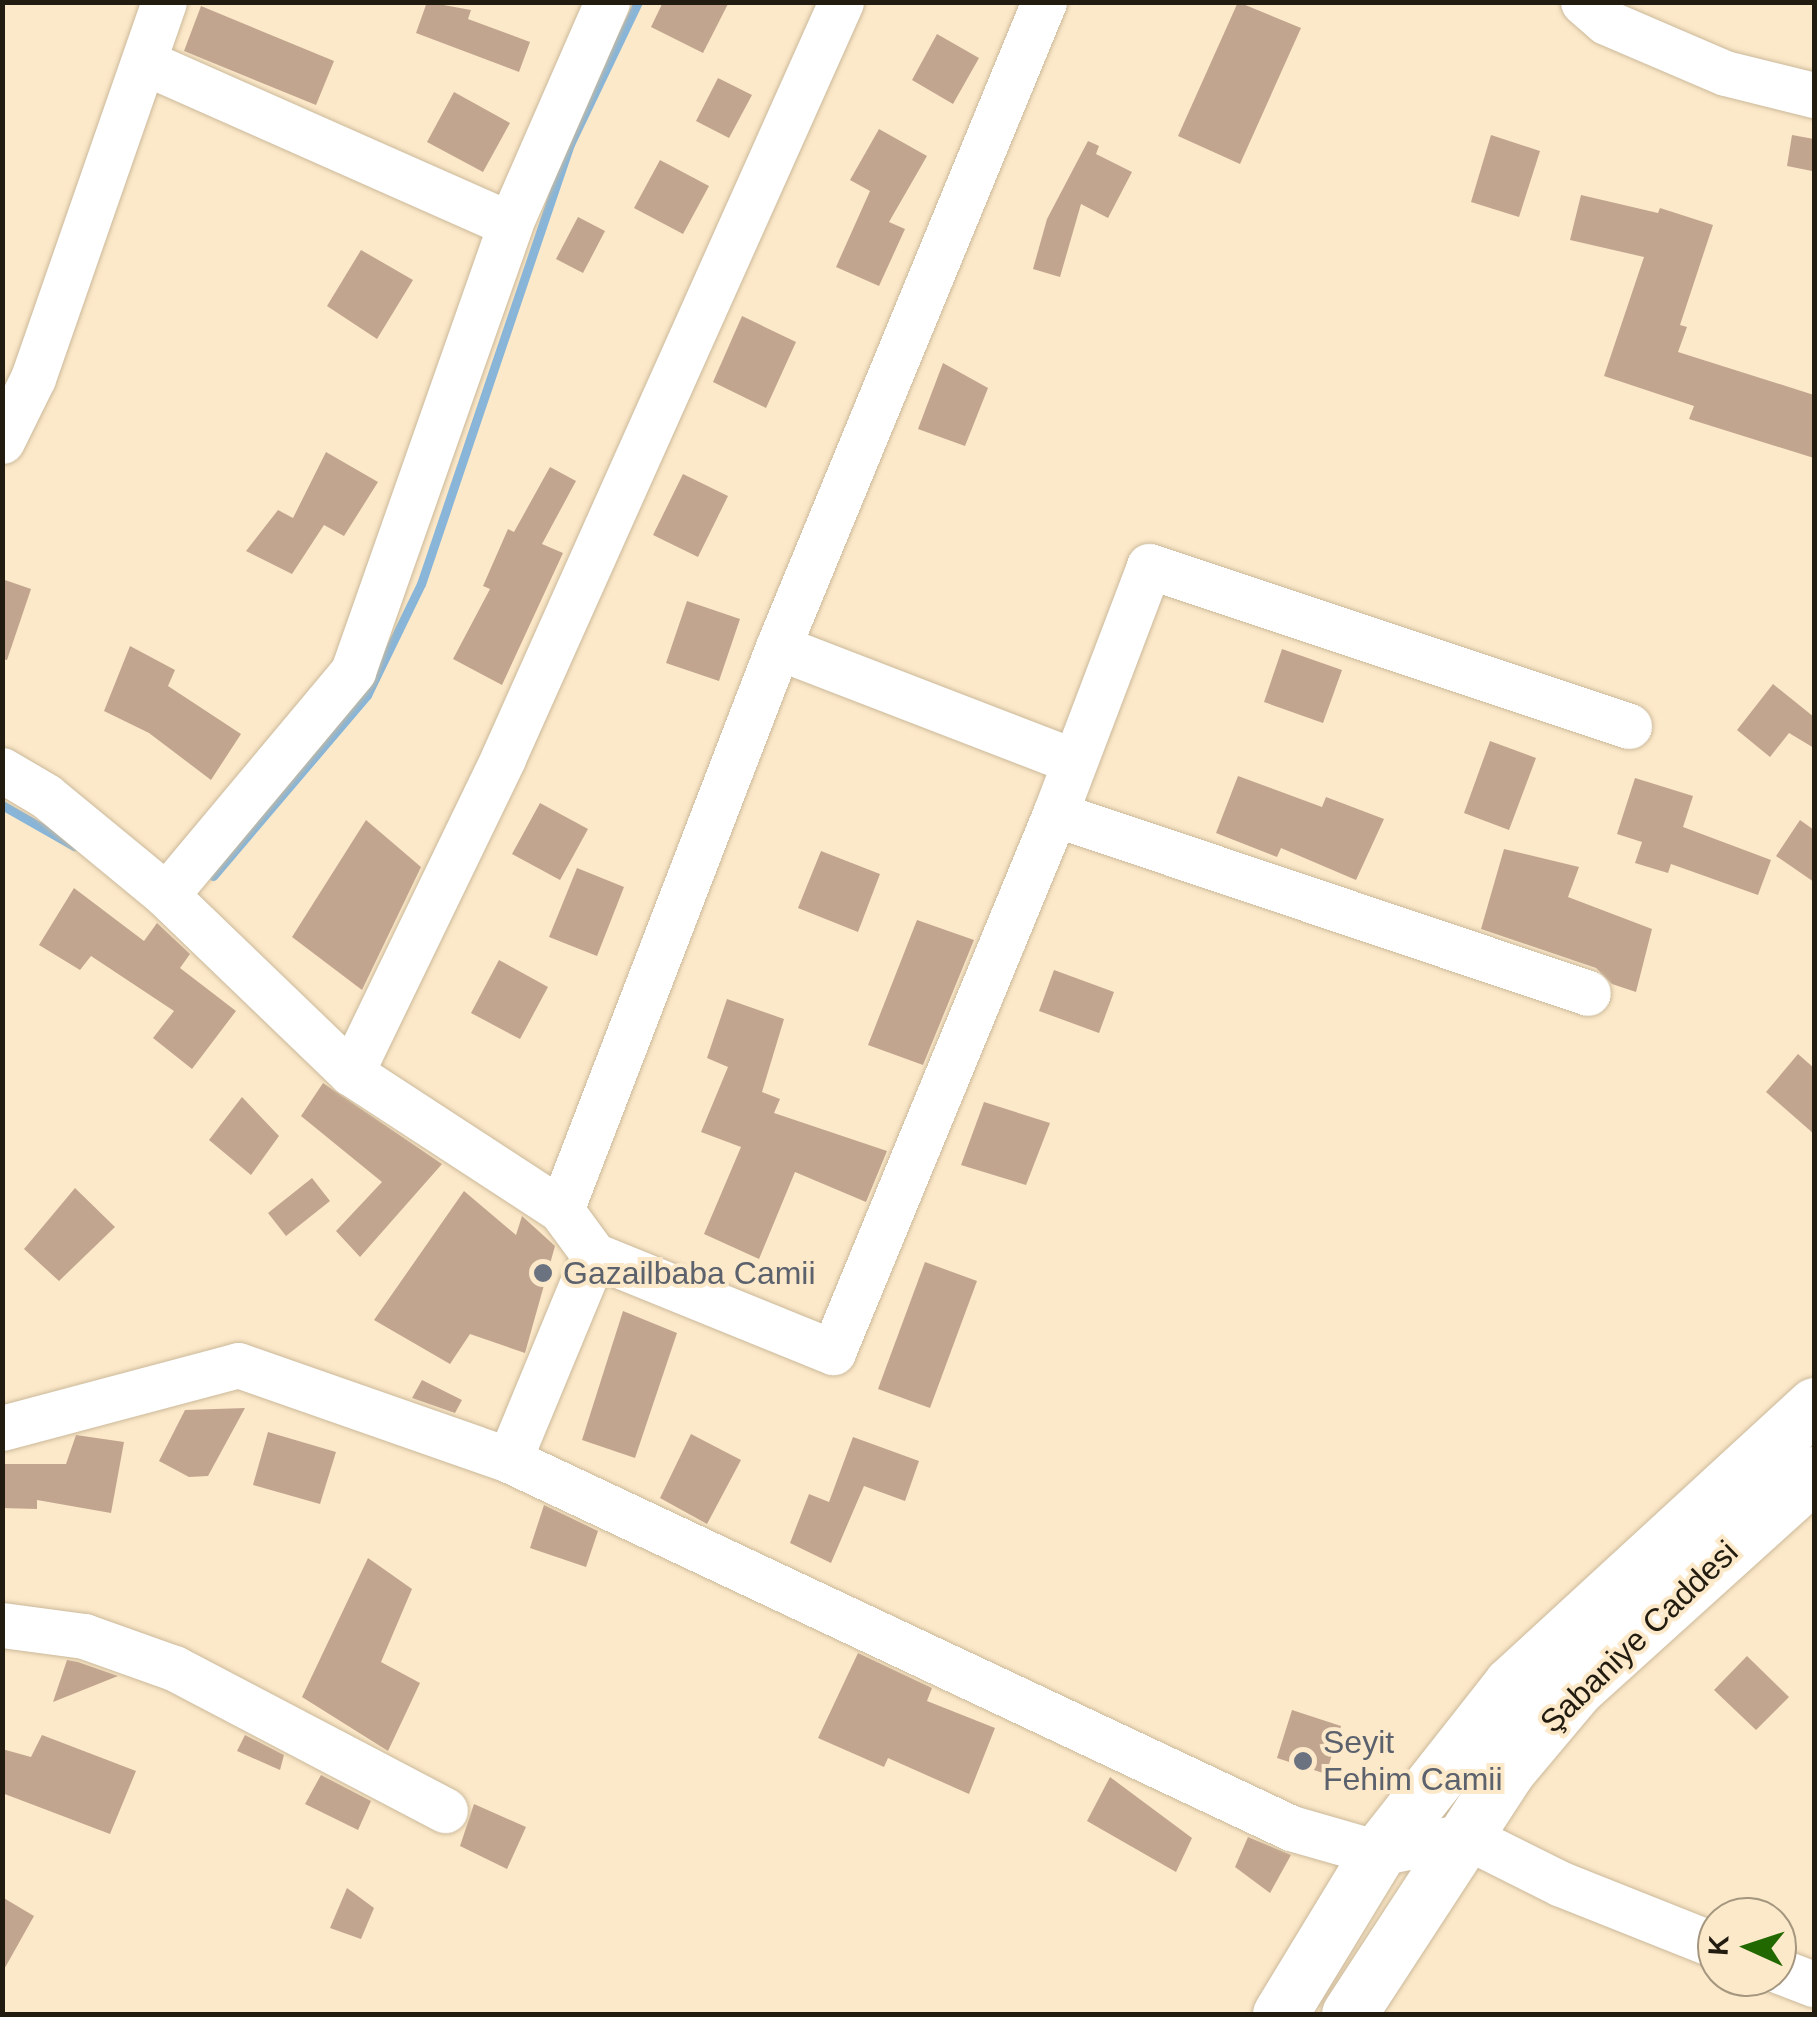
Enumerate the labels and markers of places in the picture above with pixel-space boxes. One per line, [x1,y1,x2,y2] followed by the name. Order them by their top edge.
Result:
[563,1254,816,1292] place label: Gazailbaba Camii
[532,1262,554,1284] marker: Gazailbaba Camii
[1323,1724,1503,1799] place label: Seyit Fehim Camii
[1292,1750,1314,1772] marker: Seyit Fehim Camii

